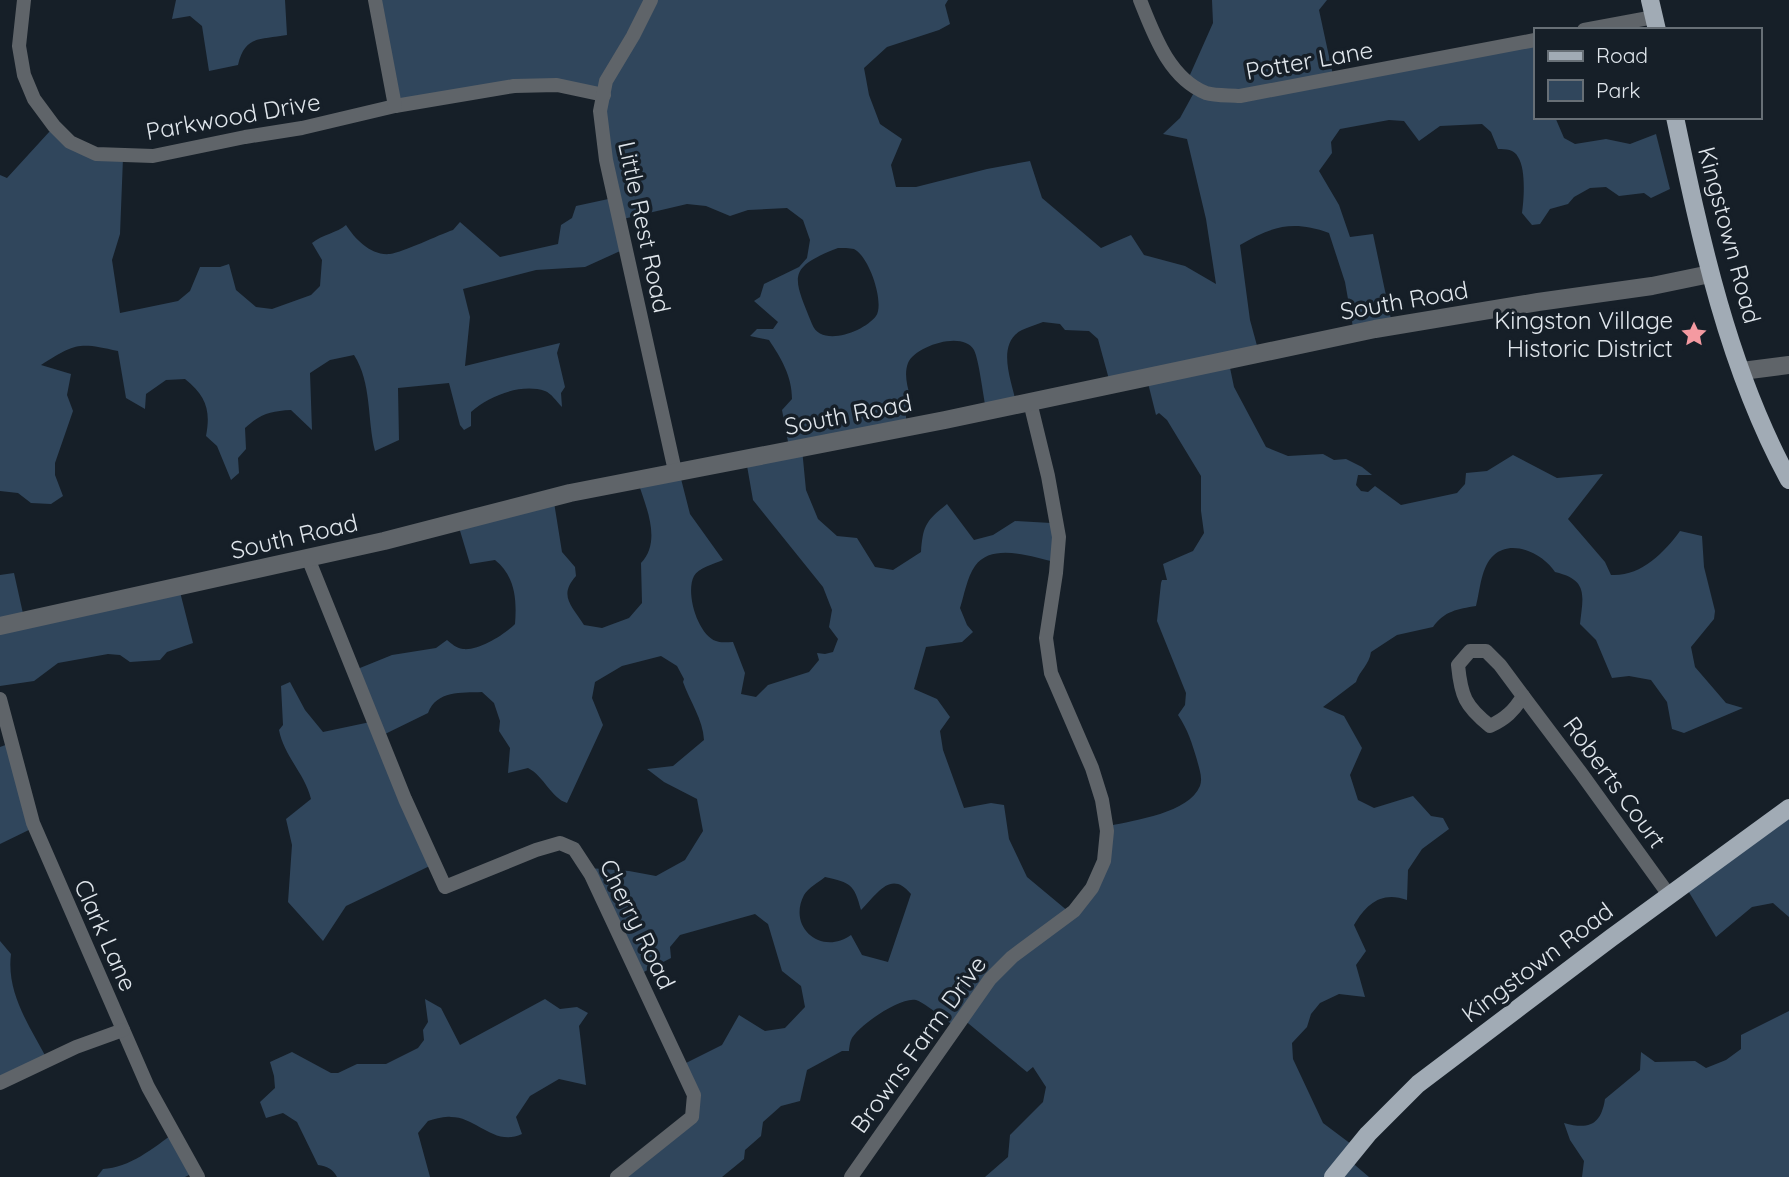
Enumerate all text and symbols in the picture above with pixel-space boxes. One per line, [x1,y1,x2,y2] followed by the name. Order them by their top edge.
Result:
[1534,28,1761,119] legend
[1243,34,1375,86] street label: Potter Lane
[1596,42,1648,68] text: Road
[1596,77,1640,103] text: Park
[143,86,323,146] street label: Parkwood Drive
[612,138,678,316] street label: Little Rest Road
[1692,143,1768,327] street label: Kingstown Road
[1338,274,1470,326] street label: South Road
[1494,305,1673,363] place label: Kingston Village Historic District
[1679,319,1709,349] place icon: Kingston Village Historic District
[782,387,914,441] street label: South Road
[228,507,360,565] street label: South Road
[1557,710,1673,854] street label: Roberts Court
[594,854,682,994] street label: Cherry Road
[68,874,144,996] street label: Clark Lane
[1455,895,1619,1029] street label: Kingstown Road
[844,950,992,1138] street label: Browns Farm Drive

